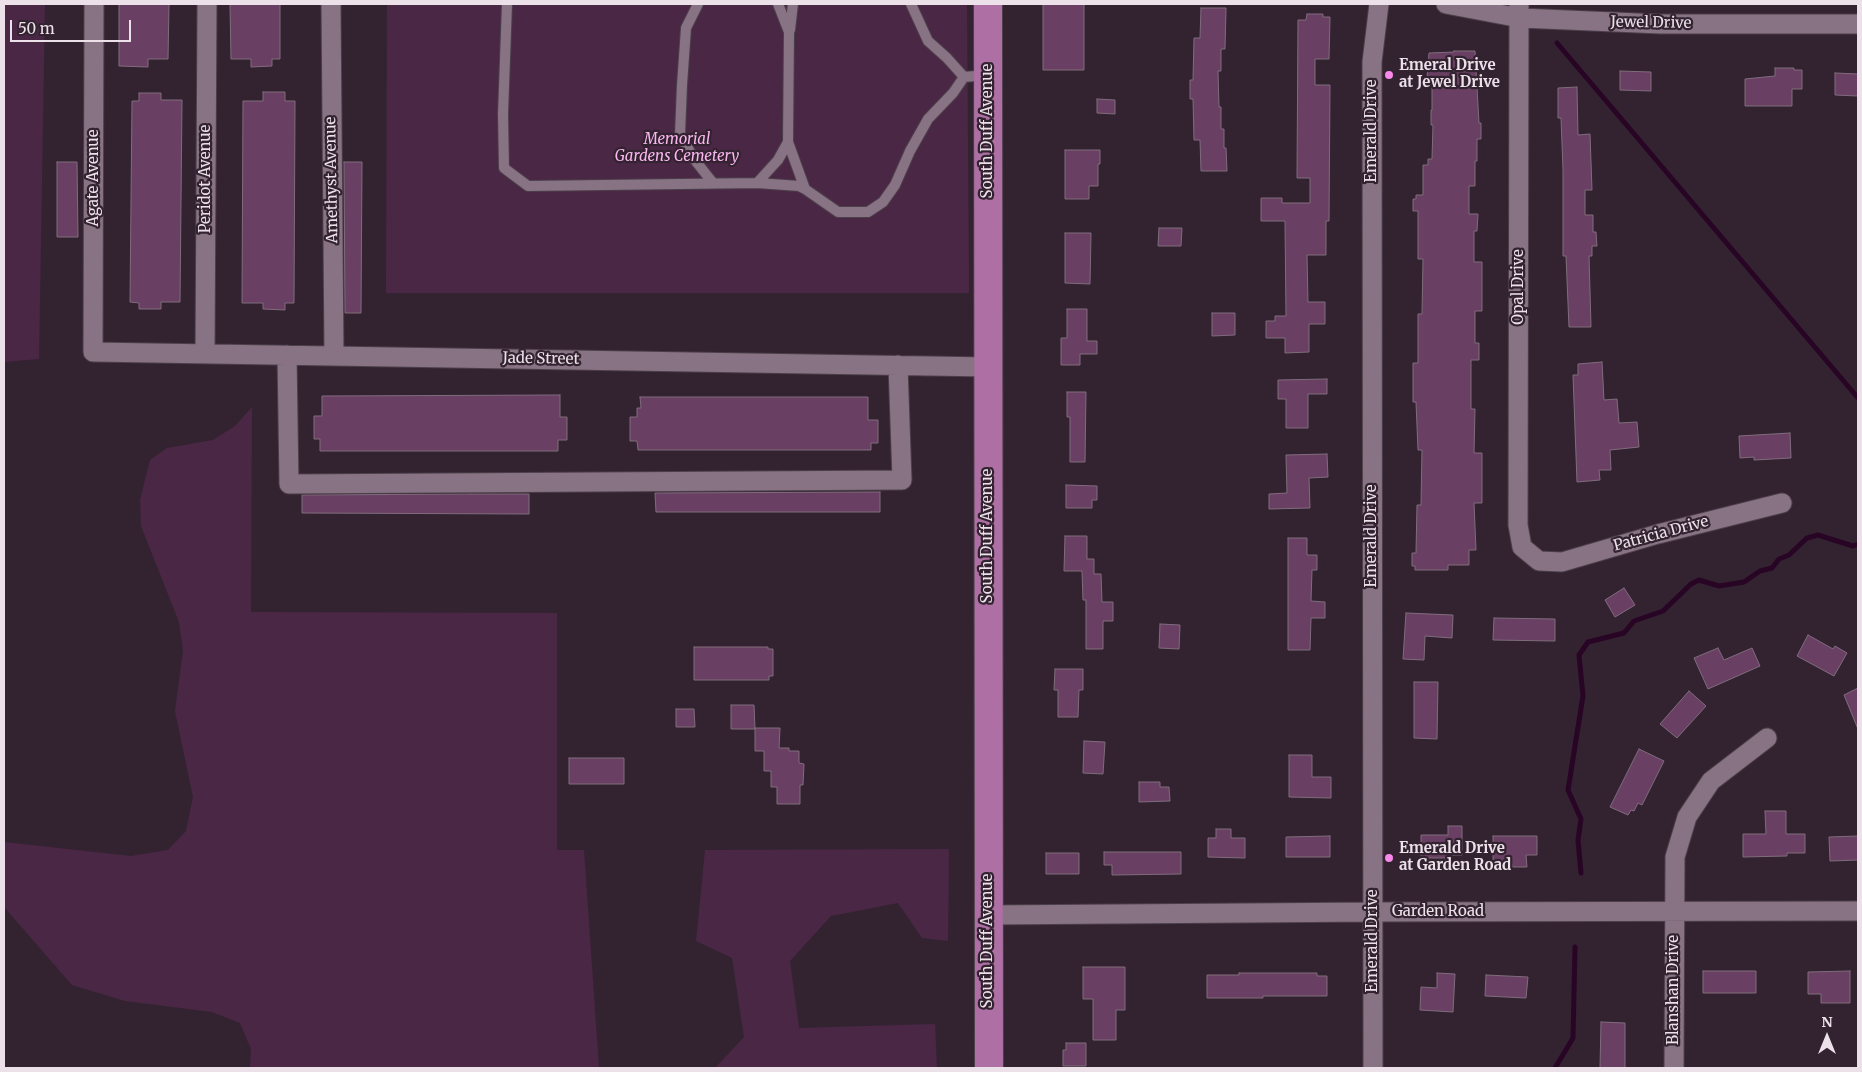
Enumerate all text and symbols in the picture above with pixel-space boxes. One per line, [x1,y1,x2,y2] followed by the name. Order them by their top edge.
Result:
[12,10,134,42] scale bar
[1611,13,1691,33] street label: Jewel Drive
[18,19,55,38] text: 50 m
[1399,57,1500,92] place label: Emeral Drive at Jewel Drive
[979,64,997,198] street label: South Duff Avenue
[1383,69,1395,81] marker: Emeral Drive at Jewel Drive
[1363,79,1381,183] street label: Emerald Drive
[322,117,342,243] street label: Amethyst Avenue
[197,125,215,233] street label: Peridot Avenue
[85,129,103,227] street label: Agate Avenue
[615,131,739,166] park label: Memorial Gardens Cemetery
[1510,249,1528,325] street label: Opal Drive
[503,349,579,369] street label: Jade Street
[979,469,997,603] street label: South Duff Avenue
[1363,484,1381,588] street label: Emerald Drive
[1611,513,1711,555] street label: Patricia Drive
[1399,840,1511,875] place label: Emerald Drive at Garden Road
[1383,852,1395,864] marker: Emerald Drive at Garden Road
[979,874,997,1008] street label: South Duff Avenue
[1364,889,1382,993] street label: Emerald Drive
[1392,903,1484,921] street label: Garden Road
[1665,935,1683,1045] street label: Blanshan Drive
[1802,1012,1852,1062] north arrow
[1821,1013,1833,1031] text: N

